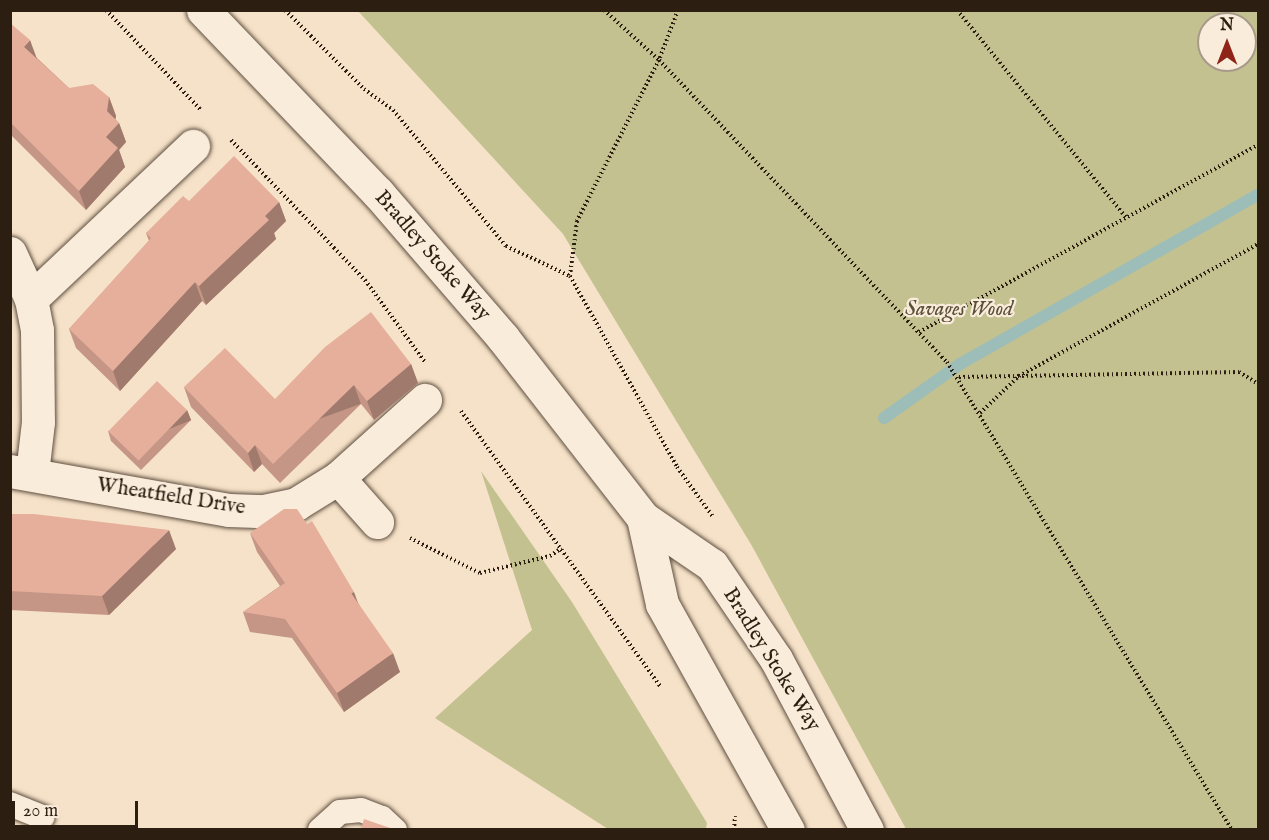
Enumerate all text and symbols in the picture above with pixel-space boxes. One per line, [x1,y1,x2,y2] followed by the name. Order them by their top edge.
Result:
[1197,12,1257,72] north arrow
[1220,16,1234,36] text: N
[369,186,495,326] street label: Bradley Stoke Way
[905,297,1013,323] park label: Savages Wood
[95,473,247,521] street label: Wheatfield Drive
[717,584,825,736] street label: Bradley Stoke Way
[15,789,141,827] scale bar
[23,800,58,823] text: 20 m

